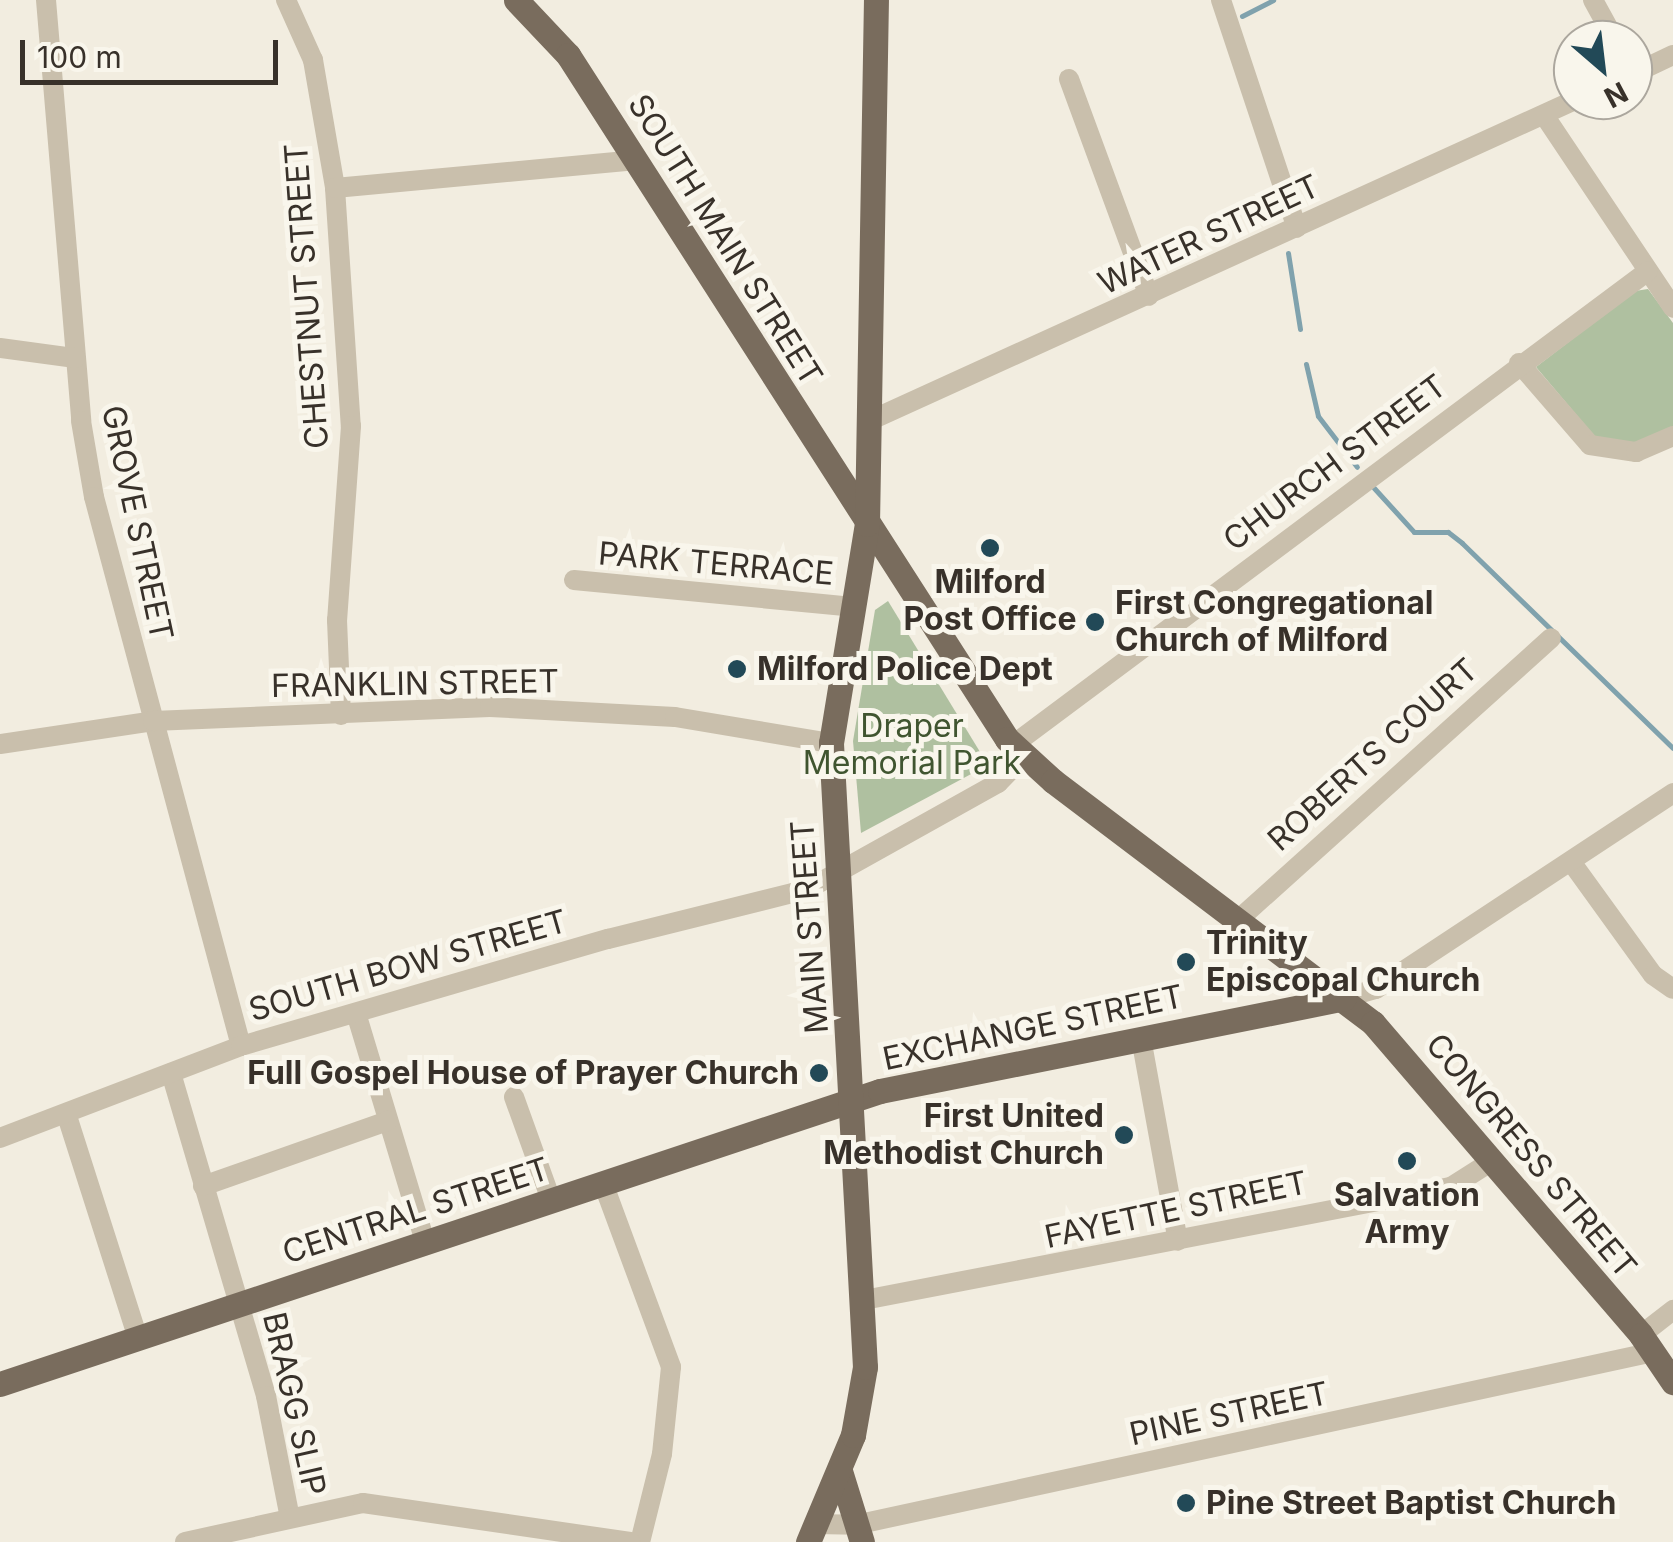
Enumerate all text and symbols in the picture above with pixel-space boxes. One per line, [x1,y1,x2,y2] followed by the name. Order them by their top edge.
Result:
[25,20,282,82] scale bar
[1553,20,1653,120] north arrow
[37,39,122,75] text: 100 m
[1599,75,1634,115] text: N
[620,87,830,393] street label: SOUTH MAIN STREET
[277,142,337,450] street label: CHESTNUT STREET
[1092,167,1326,303] street label: WATER STREET
[1216,367,1454,559] street label: CHURCH STREET
[93,402,181,644] street label: GROVE STREET
[597,535,835,593] street label: PARK TERRACE
[979,537,1001,559] marker: Milford Post Office
[904,564,1076,639] place label: Milford Post Office
[1115,585,1433,660] place label: First Congregational Church of Milford
[1084,611,1106,633] marker: First Congregational Church of Milford
[757,650,1053,688] place label: Milford Police Dept
[1260,651,1486,859] street label: ROBERTS COURT
[726,658,748,680] marker: Milford Police Dept
[271,662,559,706] street label: FRANKLIN STREET
[803,708,1021,783] park label: Draper Memorial Park
[783,819,837,1035] street label: MAIN STREET
[245,902,571,1030] street label: SOUTH BOW STREET
[1206,925,1480,1000] place label: Trinity Episcopal Church
[1175,951,1197,973] marker: Trinity Episcopal Church
[879,977,1187,1079] street label: EXCHANGE STREET
[1418,1026,1644,1286] street label: CONGRESS STREET
[247,1054,799,1092] place label: Full Gospel House of Prayer Church
[808,1062,830,1084] marker: Full Gospel House of Prayer Church
[823,1098,1104,1173] place label: First United Methodist Church
[1113,1124,1135,1146] marker: First United Methodist Church
[278,1150,554,1272] street label: CENTRAL STREET
[1396,1150,1418,1172] marker: Salvation Army
[1041,1163,1311,1257] street label: FAYETTE STREET
[1334,1177,1480,1252] place label: Salvation Army
[254,1309,334,1499] street label: BRAGG SLIP
[1126,1374,1332,1454] street label: PINE STREET
[1206,1484,1616,1522] place label: Pine Street Baptist Church
[1175,1492,1197,1514] marker: Pine Street Baptist Church

